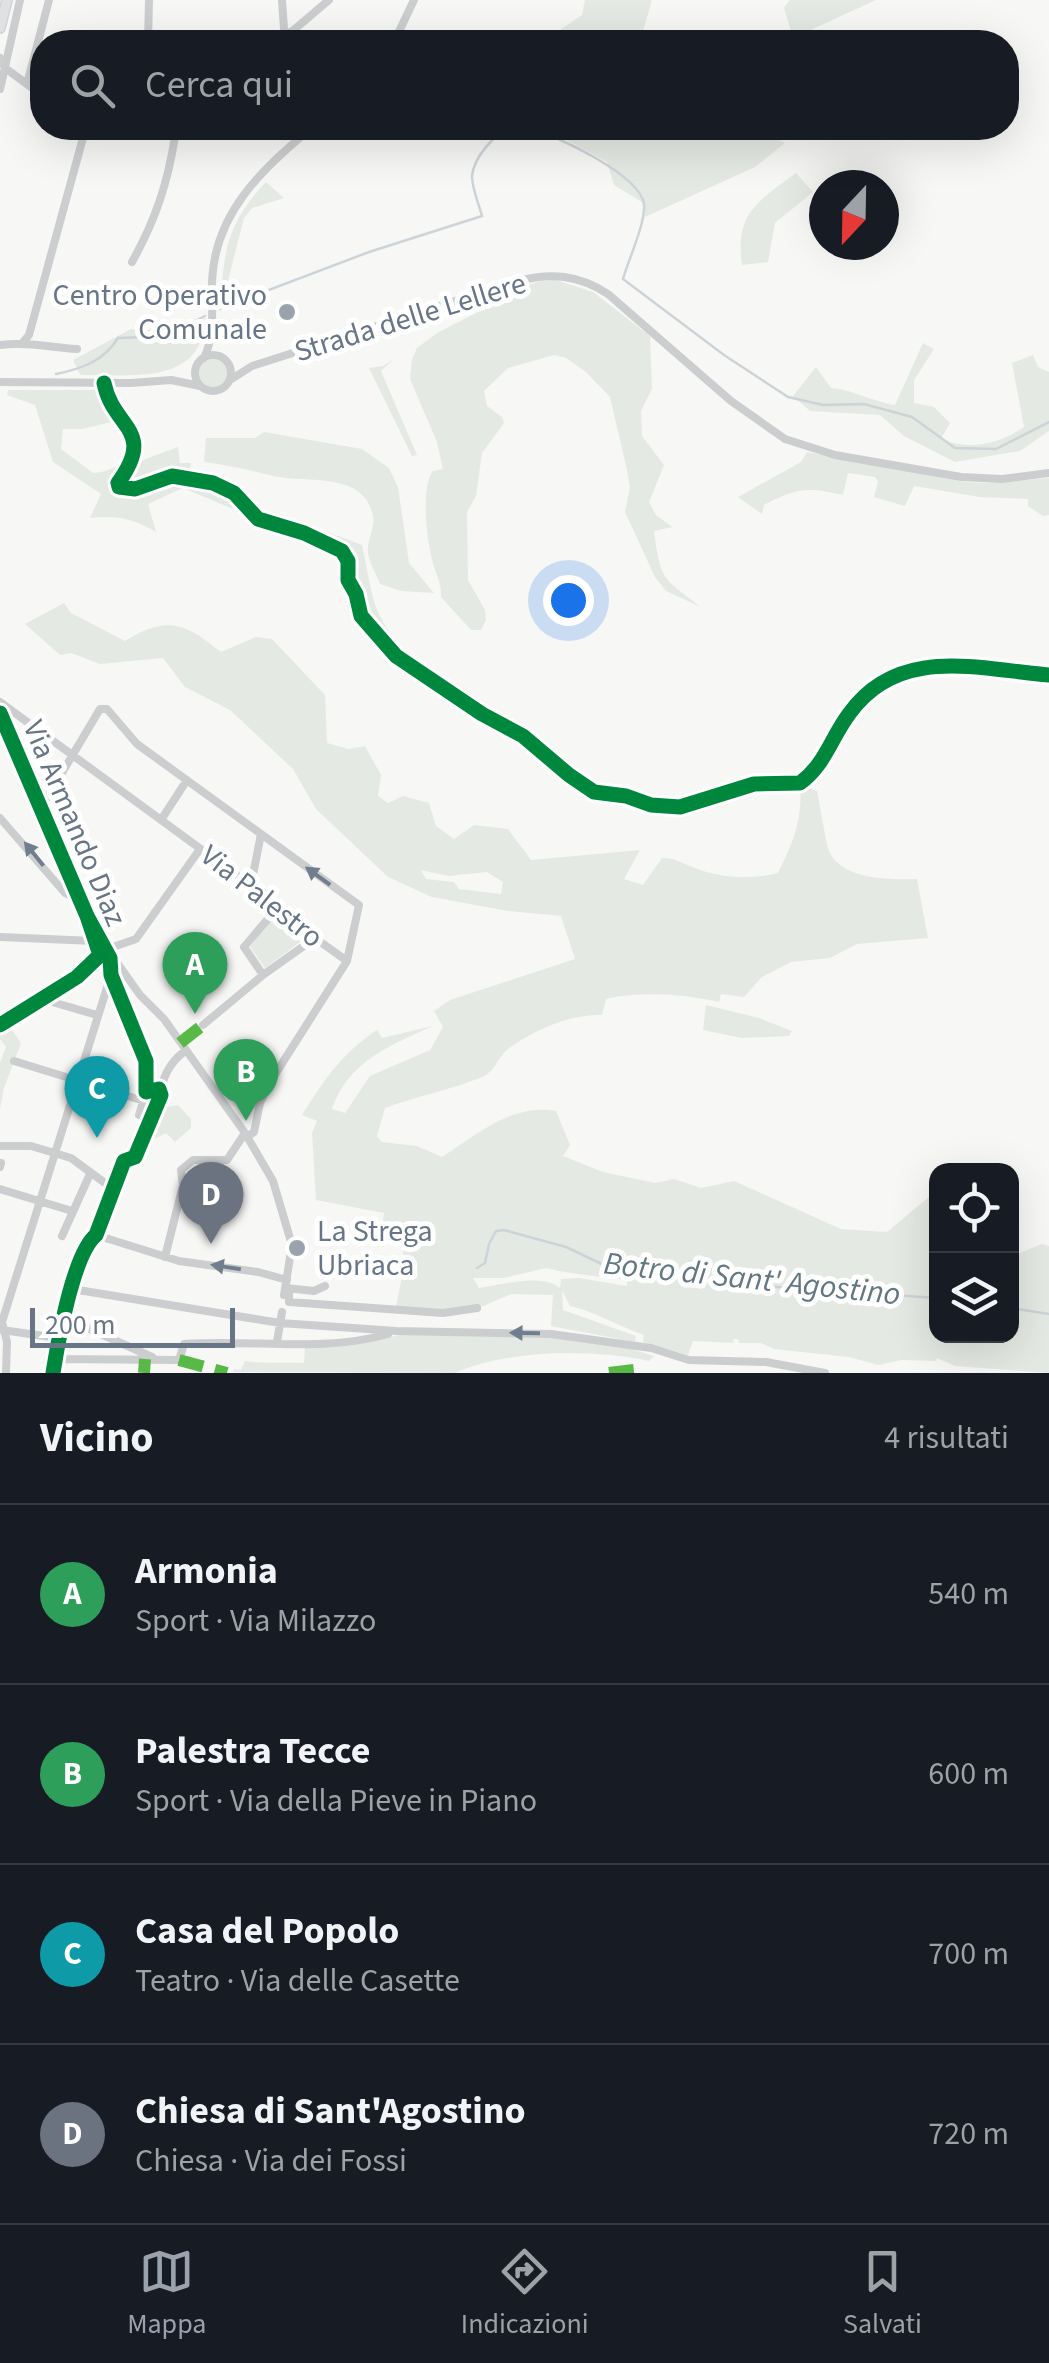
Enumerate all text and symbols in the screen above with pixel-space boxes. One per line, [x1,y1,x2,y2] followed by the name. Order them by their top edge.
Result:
[30,30,1019,140] search box
[65,58,120,113] icon: search
[145,58,293,112] text: Cerca qui
[809,170,899,260] north arrow
[289,262,531,373] street label: Strada delle Lellere
[53,274,267,351] place label: Centro Operativo Comunale
[276,301,298,323] marker: Centro Operativo Comunale
[543,575,594,626] your location
[12,714,137,933] street label: Via Armando Diaz
[191,835,332,958] street label: Via Palestro
[24,842,45,867] one-way arrow
[305,866,331,886] one-way arrow
[162,932,228,1014] pin: A
[214,1038,278,1121] pin: B
[64,1056,130,1138] pin: C
[178,1162,244,1244] pin: D
[929,1163,1019,1343] map controls
[929,1163,1019,1253] button: locate
[317,1210,433,1287] place label: La Strega Ubriaca
[286,1237,308,1259] marker: La Strega Ubriaca
[601,1241,903,1317] water label: Botro di Sant' Agostino
[929,1253,1019,1343] button: layers
[210,1259,242,1274] one-way arrow
[30,1303,235,1348] scale bar
[45,1305,116,1345] text: 200 m
[508,1325,540,1341] one-way arrow
[40,1408,154,1468] text: Vicino
[884,1415,1009,1461] text: 4 risultati
[135,1544,278,1598] text: Armonia
[63,1571,82,1617] text: A
[928,1571,1009,1617] text: 540 m
[135,1598,376,1644] text: Sport · Via Milazzo
[135,1724,370,1778] text: Palestra Tecce
[63,1751,82,1797] text: B
[928,1751,1009,1797] text: 600 m
[135,1778,537,1824] text: Sport · Via della Pieve in Piano
[135,1904,399,1958] text: Casa del Popolo
[63,1931,82,1977] text: C
[928,1931,1009,1977] text: 700 m
[135,1958,460,2004] text: Teatro · Via delle Casette
[135,2084,526,2138] text: Chiesa di Sant'Agostino
[62,2111,83,2157] text: D
[928,2111,1009,2157] text: 720 m
[135,2138,407,2184] text: Chiesa · Via dei Fossi
[127,2244,206,2344] tab: Mappa
[461,2244,589,2344] tab: Indicazioni
[843,2244,922,2344] tab: Salvati

